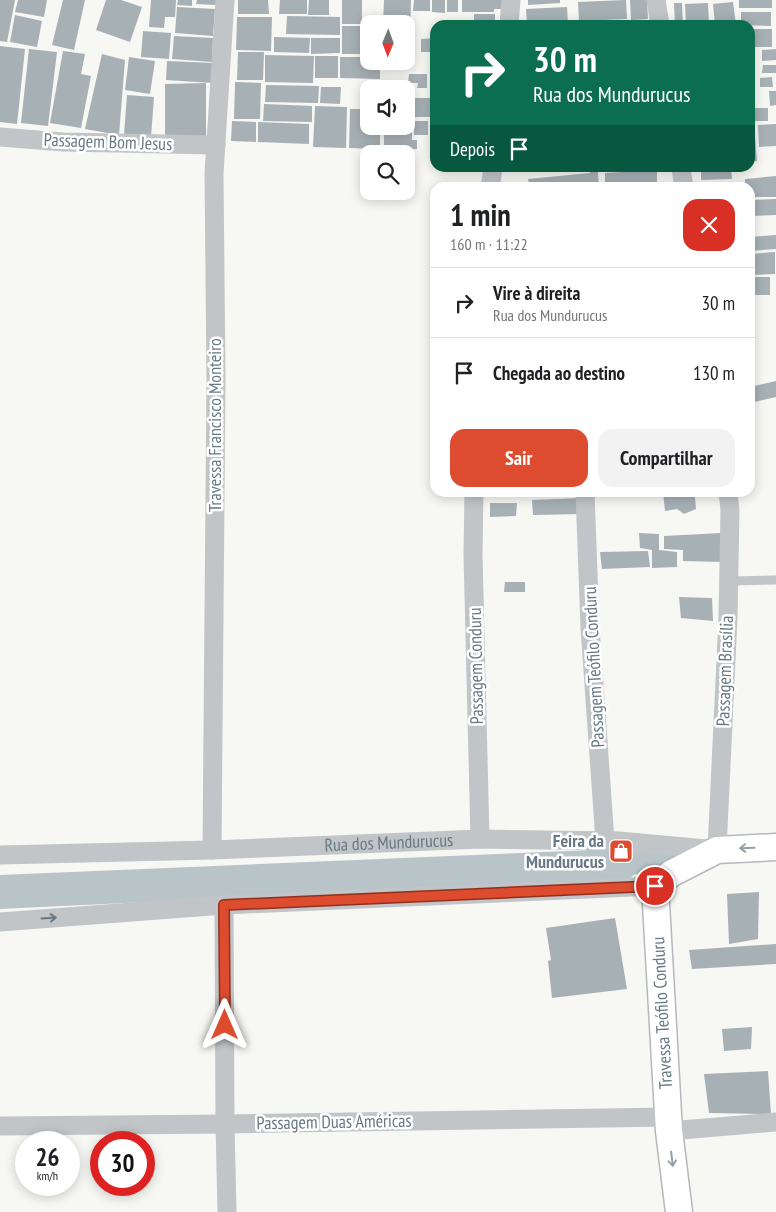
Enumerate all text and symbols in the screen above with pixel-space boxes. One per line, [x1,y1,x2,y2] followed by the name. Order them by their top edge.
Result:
[360,15,415,70] north arrow
[360,15,415,200] map controls
[533,36,597,82] text: 30 m
[450,40,515,105] icon: right
[360,80,415,135] button: sound
[533,80,690,108] text: Rua dos Mundurucus
[43,128,173,155] street label: Passagem Bom Jesus
[505,135,533,163] icon: arrive
[450,137,495,161] text: Depois
[360,145,415,200] button: search
[450,195,511,234] text: 1 min
[683,199,735,251] button: close
[450,234,528,254] text: 160 m · 11:22
[493,281,580,305] text: Vire à direita
[450,289,478,317] icon: right
[702,291,735,315] text: 30 m
[493,305,607,325] text: Rua dos Mundurucus
[203,338,226,512] street label: Travessa Francisco Monteiro
[450,359,478,387] icon: arrive
[493,361,625,385] text: Chegada ao destino
[693,361,735,385] text: 130 m
[450,429,588,487] button: Sair
[598,429,735,487] button: Compartilhar
[578,586,609,748] street label: Passagem Teófilo Conduru
[463,607,488,725] street label: Passagem Conduru
[711,615,738,727] street label: Passagem Brasília
[324,828,454,856] street label: Rua dos Mundurucus
[526,829,604,873] place label: Feira da Mundurucus
[608,838,634,864] shop icon: Feira da Mundurucus
[739,844,755,853] one-way arrow
[634,865,676,907] pin
[641,872,669,900] icon: arrive
[40,914,56,923] one-way arrow
[646,936,677,1090] street label: Travessa Teófilo Conduru
[198,998,250,1050] position arrow
[256,1109,412,1134] street label: Passagem Duas Américas
[90,1131,155,1196] speed limit sign: 30
[36,1141,59,1173] text: 26
[667,1151,677,1167] one-way arrow
[37,1168,58,1183] text: km/h

